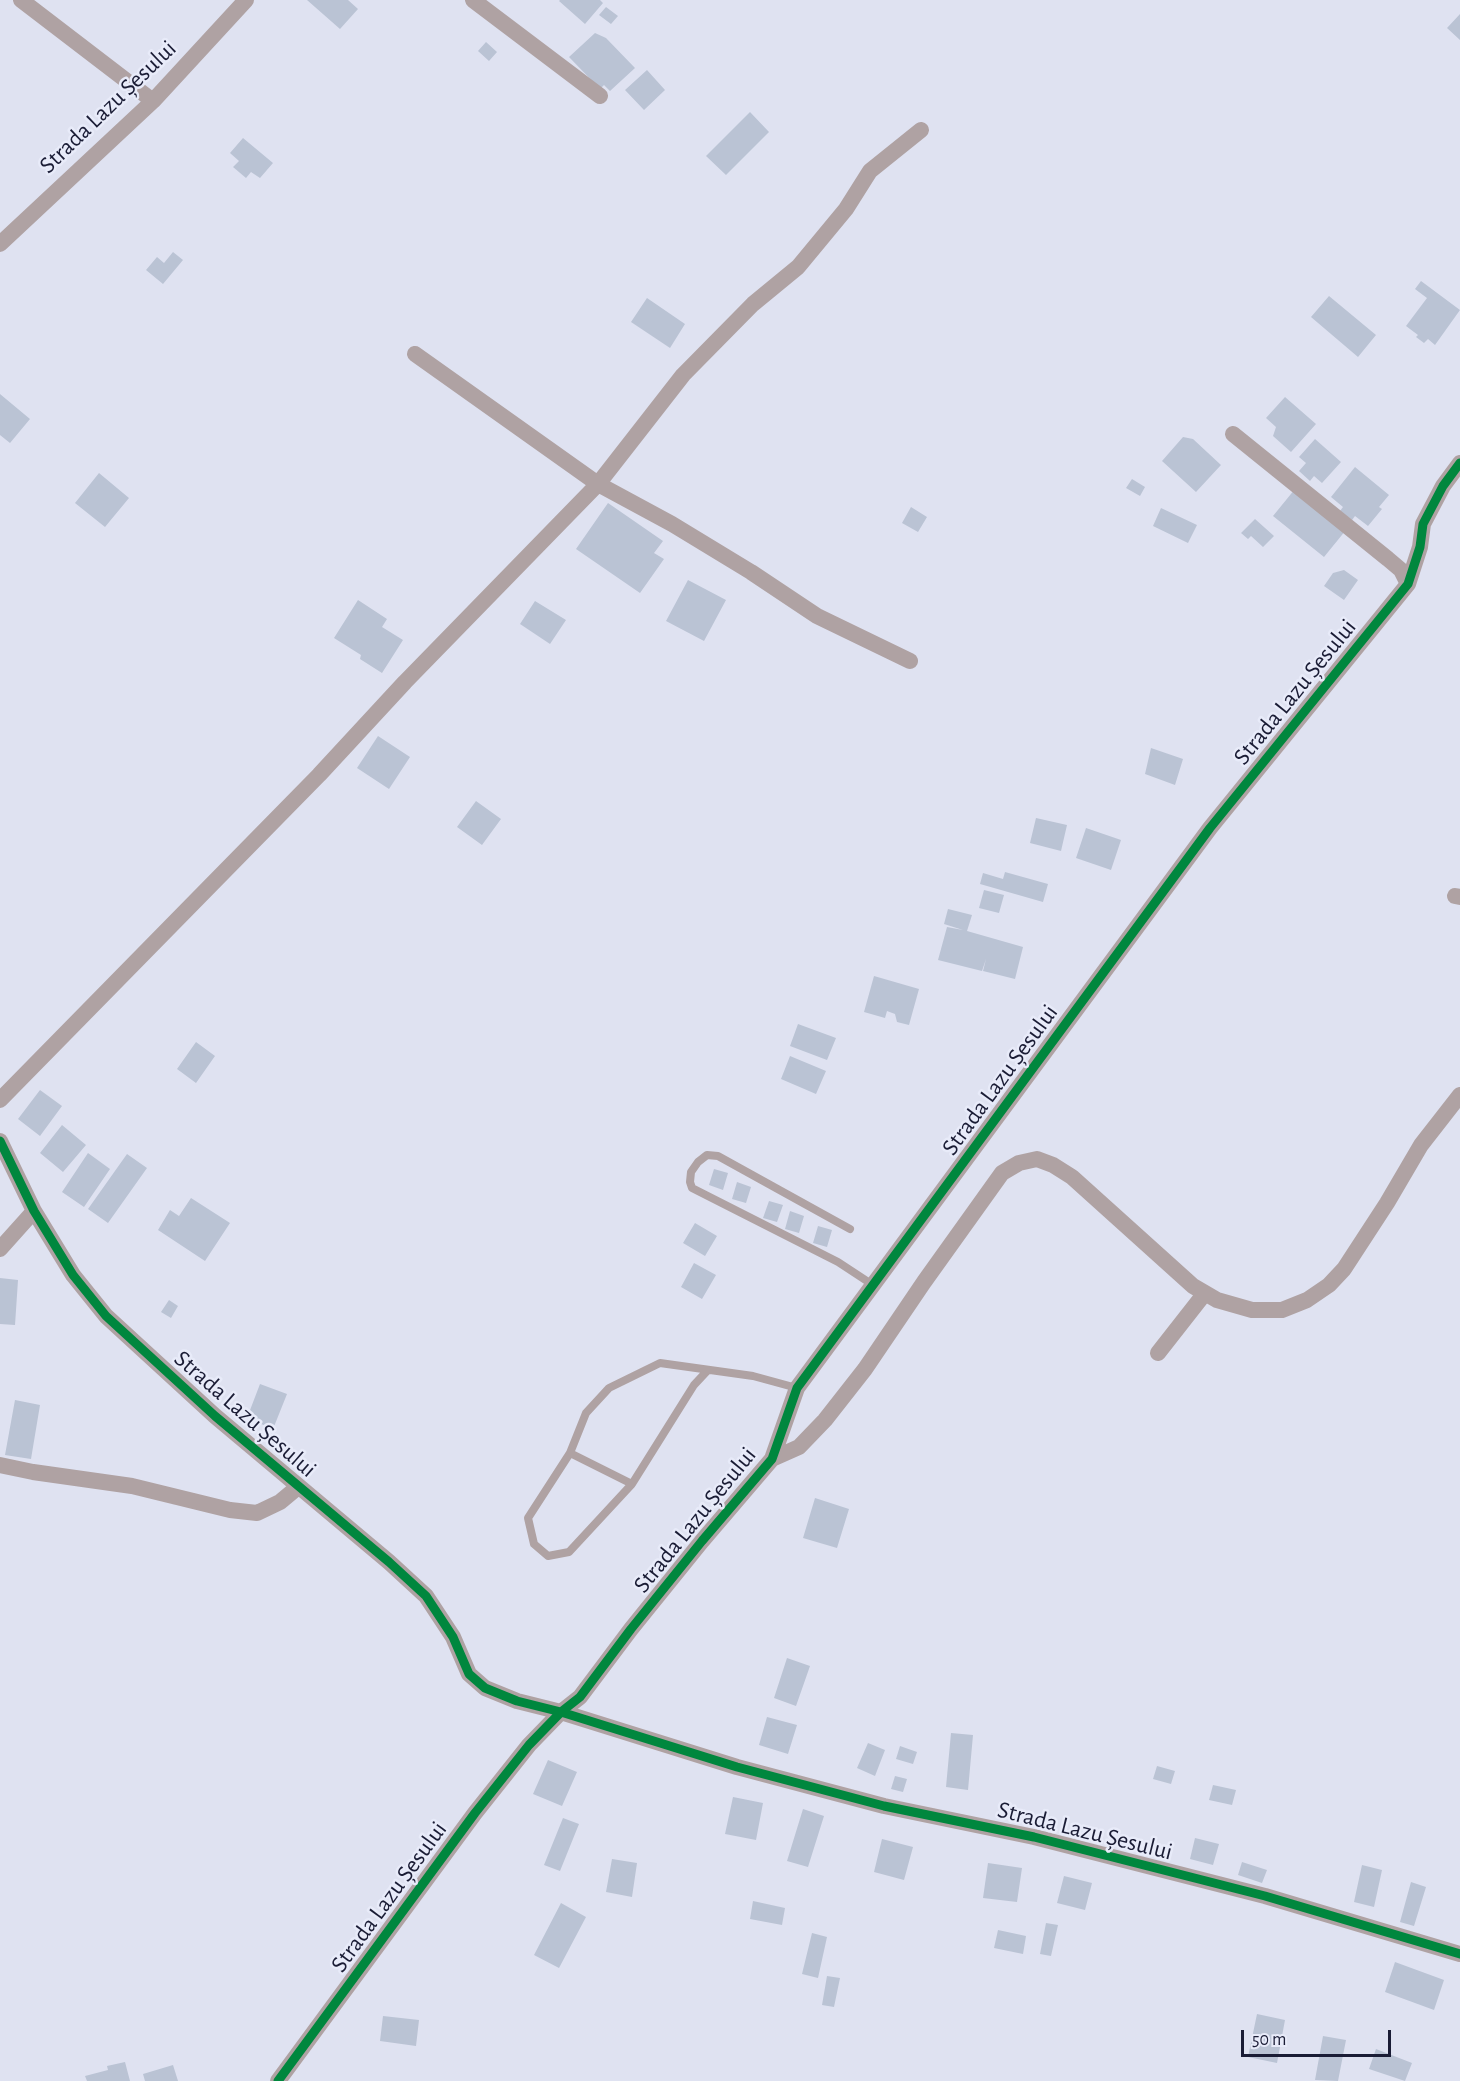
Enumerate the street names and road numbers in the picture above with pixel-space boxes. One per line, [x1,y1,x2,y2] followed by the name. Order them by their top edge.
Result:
[34,34,182,180] street label: Strada Lazu Șesului
[1227,613,1363,771] street label: Strada Lazu Șesului
[936,999,1064,1161] street label: Strada Lazu Șesului
[168,1344,322,1484] street label: Strada Lazu Șesului
[627,1441,763,1599] street label: Strada Lazu Șesului
[995,1795,1175,1867] street label: Strada Lazu Șesului
[325,1816,453,1978] street label: Strada Lazu Șesului

